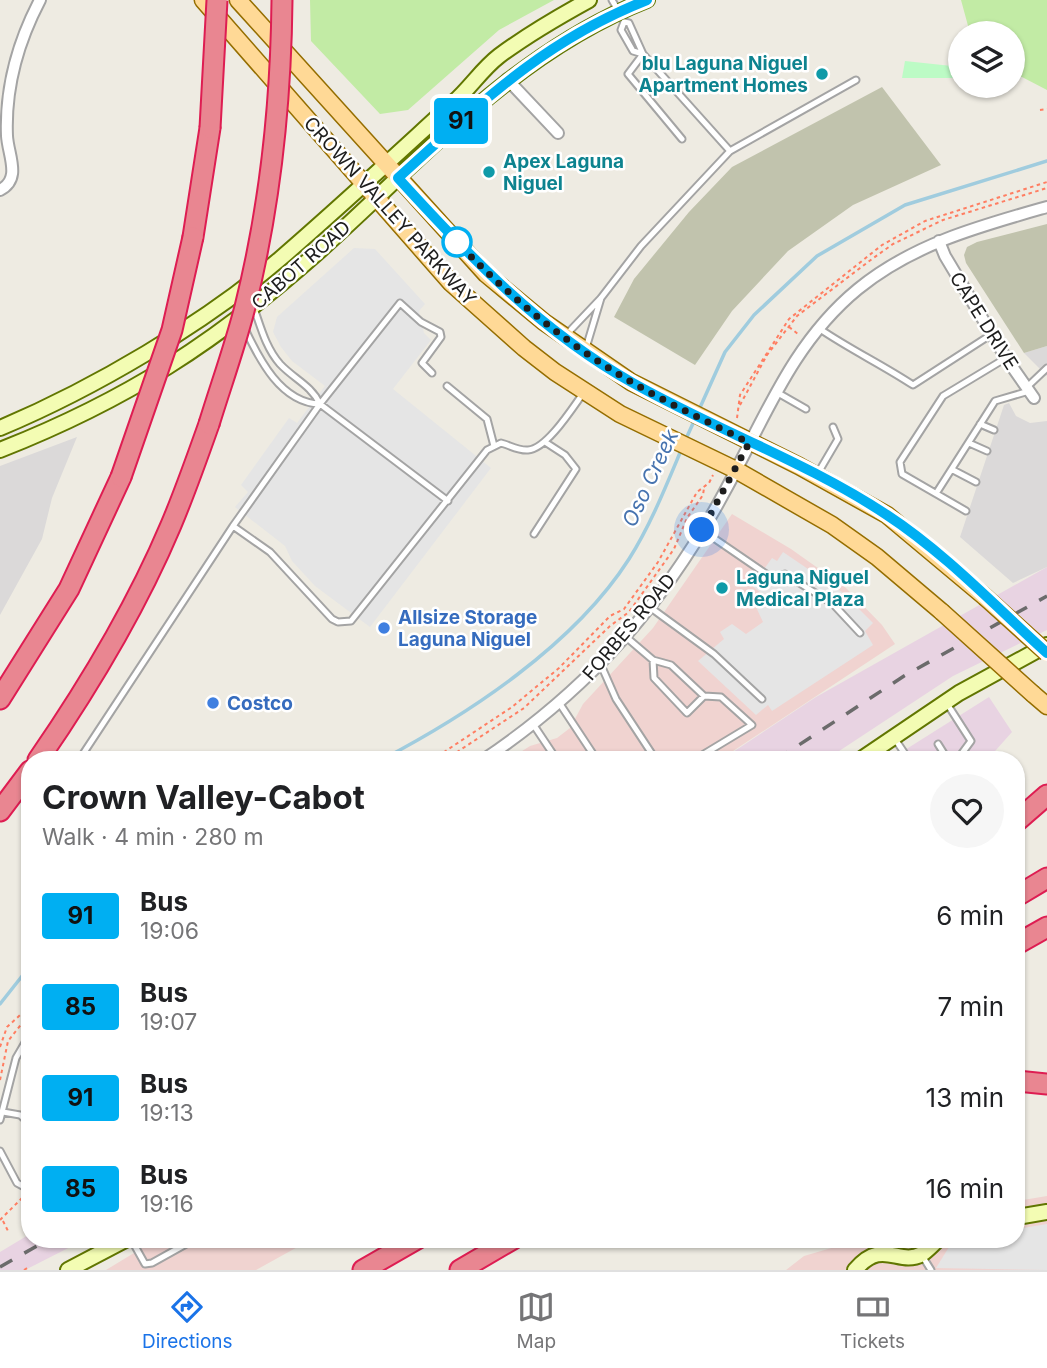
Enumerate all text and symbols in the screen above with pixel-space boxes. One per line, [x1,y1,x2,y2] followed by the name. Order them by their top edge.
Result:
[948,21,1025,98] map controls
[948,21,1025,98] button: layers
[638,52,808,97] place label: blu Laguna Niguel Apartment Homes
[814,66,830,82] marker: blu Laguna Niguel Apartment Homes
[430,98,492,144] line badge: 91
[448,106,474,135] text: 91
[299,112,481,310] street label: CROWN VALLEY PARKWAY
[503,150,624,195] place label: Apex Laguna Niguel
[481,164,497,180] marker: Apex Laguna Niguel
[247,216,355,314] street label: CABOT ROAD
[442,227,472,257] unlabelled marker
[945,268,1023,374] street label: CAPE DRIVE
[617,425,684,531] water label: Oso Creek
[684,512,719,547] your location
[736,566,869,611] place label: Laguna Niguel Medical Plaza
[578,569,680,685] street label: FORBES ROAD
[714,580,730,596] marker: Laguna Niguel Medical Plaza
[398,606,537,651] place label: Allsize Storage Laguna Niguel
[376,620,392,636] marker: Allsize Storage Laguna Niguel
[227,692,293,715] place label: Costco
[205,695,221,711] marker: Costco
[930,774,1004,848] button: heart
[42,777,365,817] text: Crown Valley-Cabot
[42,823,264,851] text: Walk · 4 min · 280 m
[140,886,188,917] text: Bus
[936,900,1004,931] text: 6 min
[68,901,93,930] text: 91
[140,917,199,945] text: 19:06
[140,977,188,1008] text: Bus
[938,991,1004,1022] text: 7 min
[65,992,96,1021] text: 85
[140,1008,197,1036] text: 19:07
[140,1068,188,1099] text: Bus
[926,1082,1004,1113] text: 13 min
[68,1083,93,1112] text: 91
[140,1099,194,1127] text: 19:13
[140,1159,188,1190] text: Bus
[926,1173,1004,1204] text: 16 min
[65,1174,96,1203] text: 85
[140,1190,194,1218] text: 19:16
[142,1288,233,1353] tab: Directions
[517,1288,556,1353] tab: Map
[840,1288,905,1353] tab: Tickets

